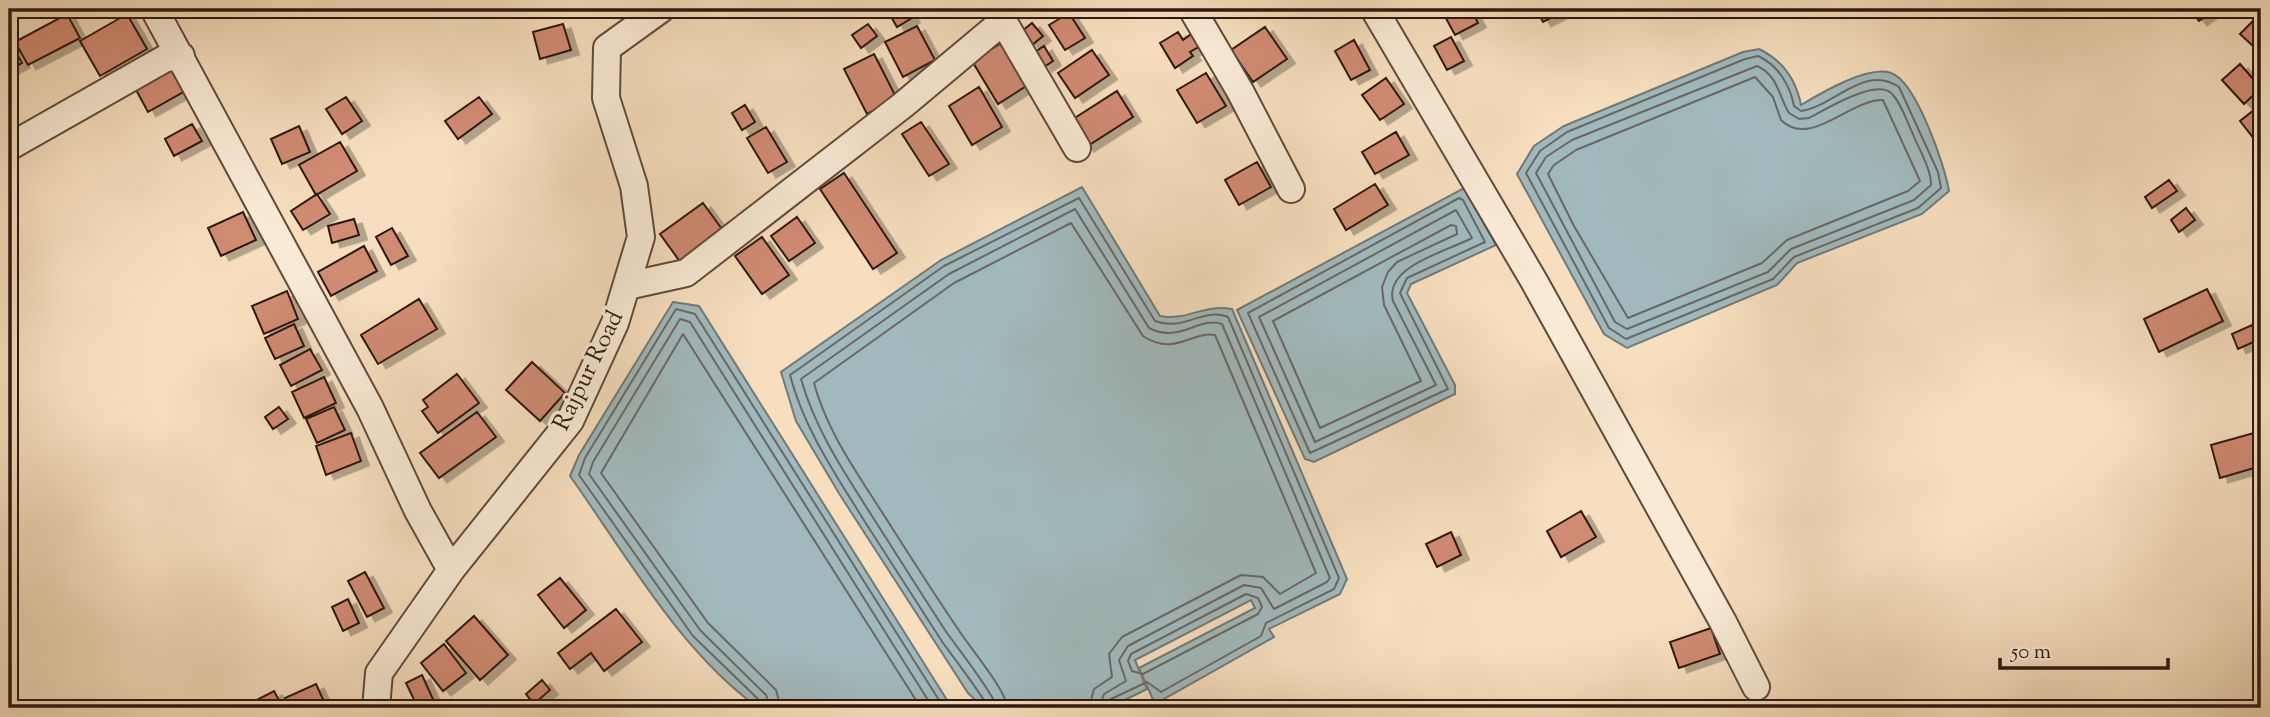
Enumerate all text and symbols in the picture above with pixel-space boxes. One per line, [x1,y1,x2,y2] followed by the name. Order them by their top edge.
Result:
[545,305,633,437] street label: Rajpur Road
[2000,626,2168,670] scale bar
[2010,638,2051,668] text: 50 m

